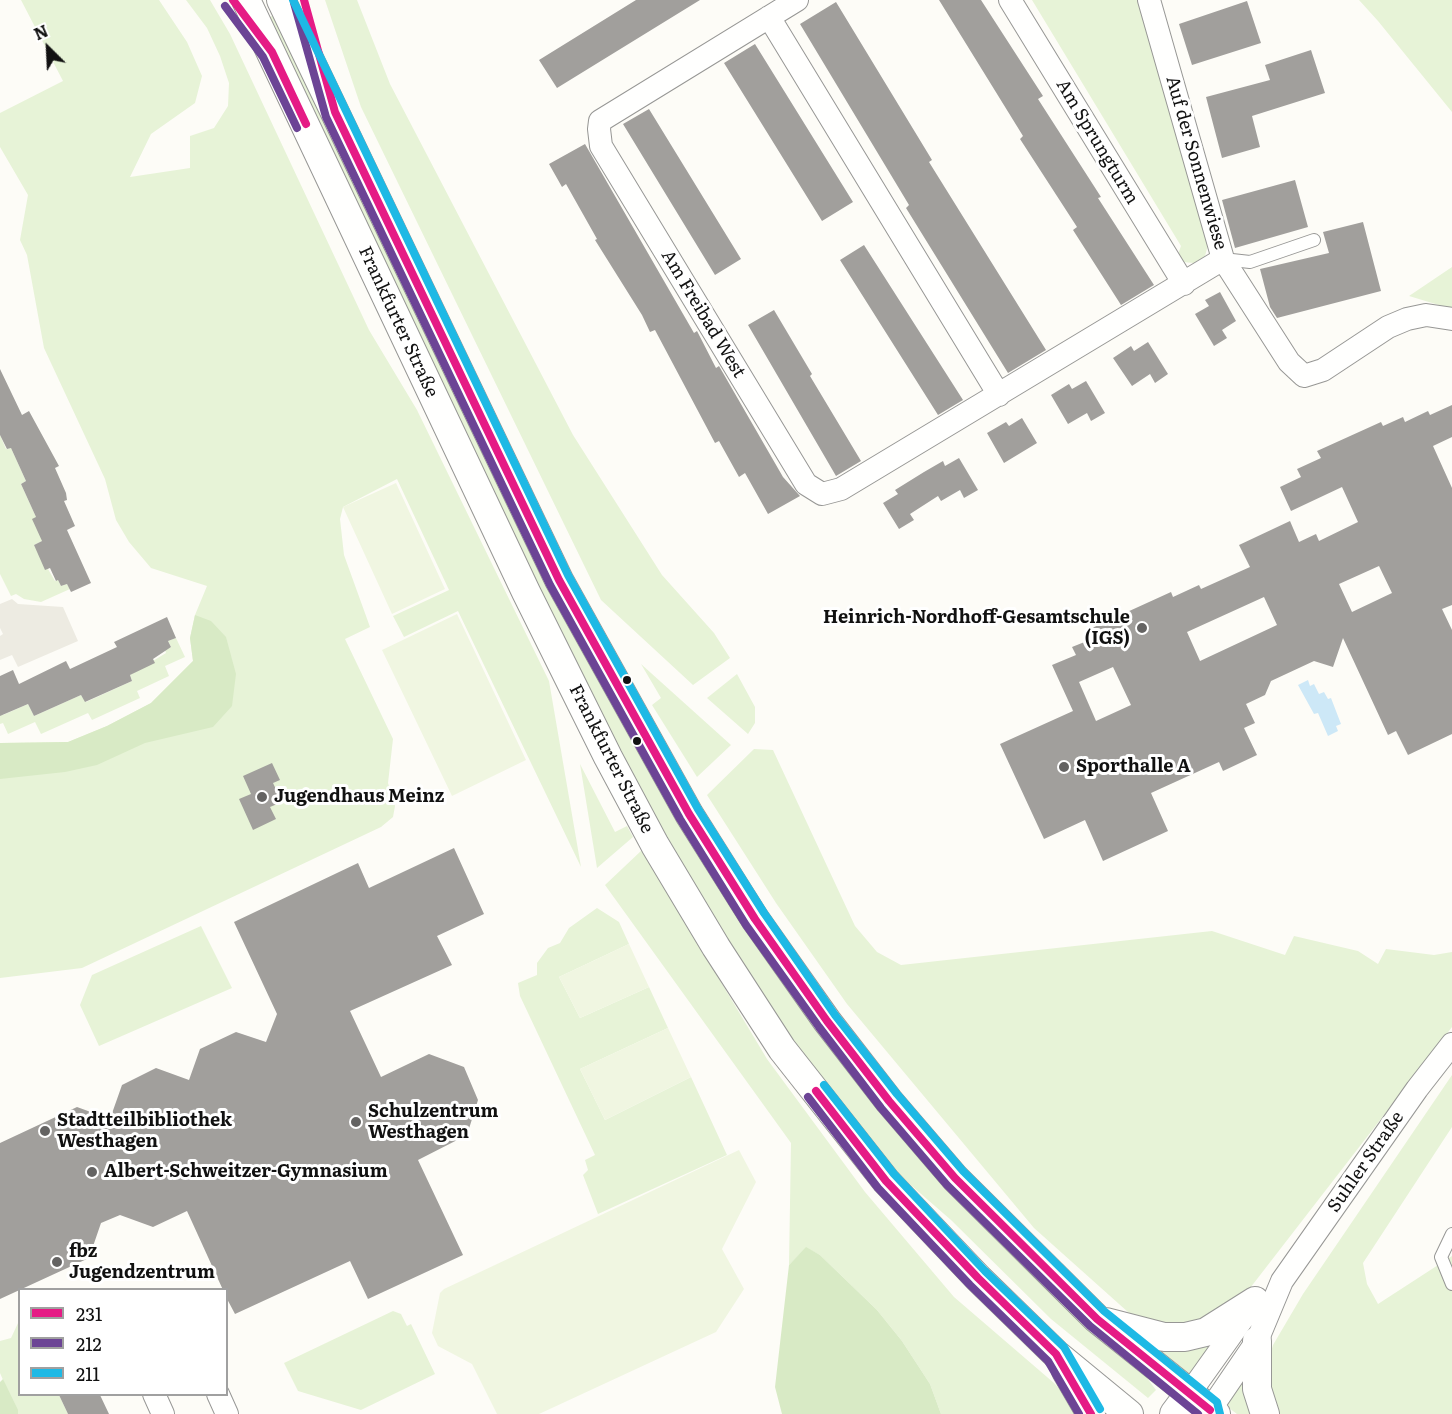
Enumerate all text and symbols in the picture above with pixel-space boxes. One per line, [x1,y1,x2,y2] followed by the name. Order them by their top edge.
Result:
[18,18,78,78] north arrow
[30,18,52,45] text: N
[1161,74,1231,252] street label: Auf der Sonnenwiese
[1051,76,1143,208] street label: Am Sprungturm
[354,243,442,401] street label: Frankfurter Straße
[656,246,750,382] street label: Am Freibad West
[823,607,1130,650] place label: Heinrich-Nordhoff-Gesamtschule (IGS)
[1135,621,1149,635] marker: Heinrich-Nordhoff-Gesamtschule (IGS)
[621,674,633,686] unlabelled marker
[564,681,658,837] street label: Frankfurter Straße
[631,735,643,747] unlabelled marker
[1076,756,1191,778] place label: Sporthalle A
[1057,760,1071,774] marker: Sporthalle A
[274,786,444,808] place label: Jugendhaus Meinz
[255,790,269,804] marker: Jugendhaus Meinz
[368,1101,499,1144] place label: Schulzentrum Westhagen
[1323,1107,1409,1217] street label: Suhler Straße
[57,1110,232,1152] place label: Stadtteilbibliothek Westhagen
[349,1115,363,1129] marker: Schulzentrum Westhagen
[38,1124,52,1138] marker: Stadtteilbibliothek Westhagen
[104,1161,388,1183] place label: Albert-Schweitzer-Gymnasium
[85,1165,99,1179] marker: Albert-Schweitzer-Gymnasium
[69,1241,215,1284] place label: fbz Jugendzentrum
[50,1255,64,1269] marker: fbz Jugendzentrum
[18,1288,228,1396] legend
[76,1300,102,1327] text: 231
[76,1330,102,1357] text: 212
[76,1360,100,1387] text: 211

